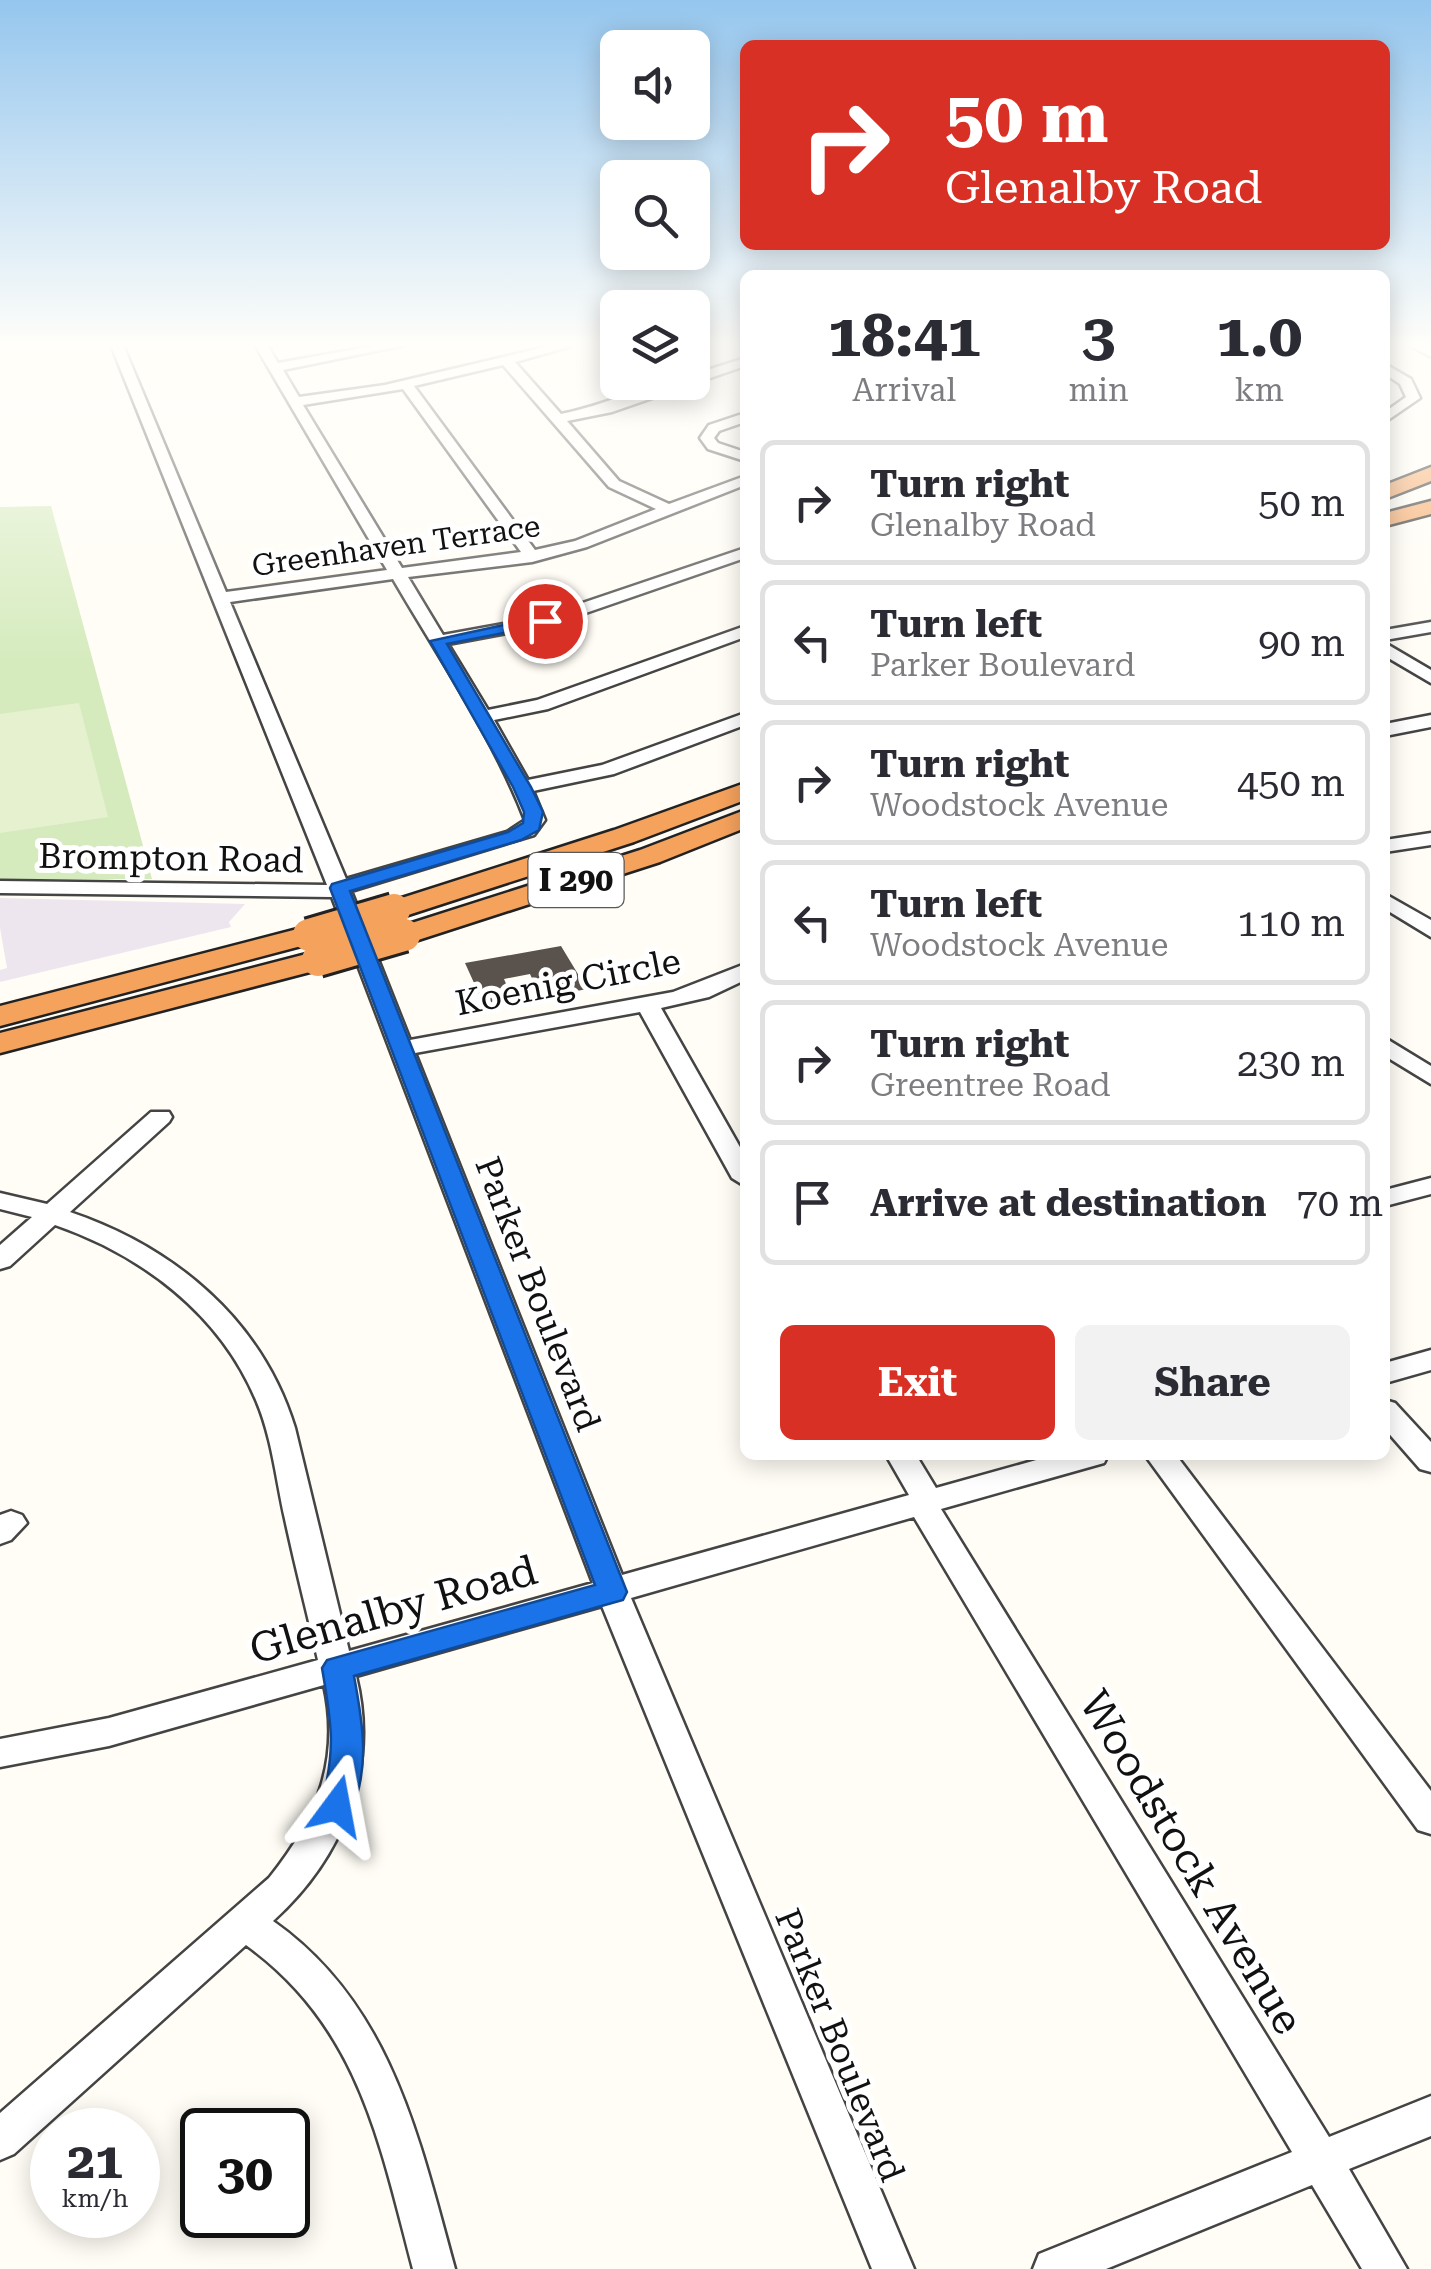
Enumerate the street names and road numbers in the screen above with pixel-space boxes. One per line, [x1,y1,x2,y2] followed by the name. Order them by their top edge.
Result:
[250,508,542,583] street label: Greenhaven Terrace
[38,836,304,881] street label: Brompton Road
[528,853,624,907] road number: I 290
[452,941,684,1024] street label: Koenig Circle
[466,1151,609,1437] street label: Parker Boulevard
[244,1545,542,1674] street label: Glenalby Road
[1070,1682,1313,2043] street label: Woodstock Avenue
[766,1903,913,2187] street label: Parker Boulevard

